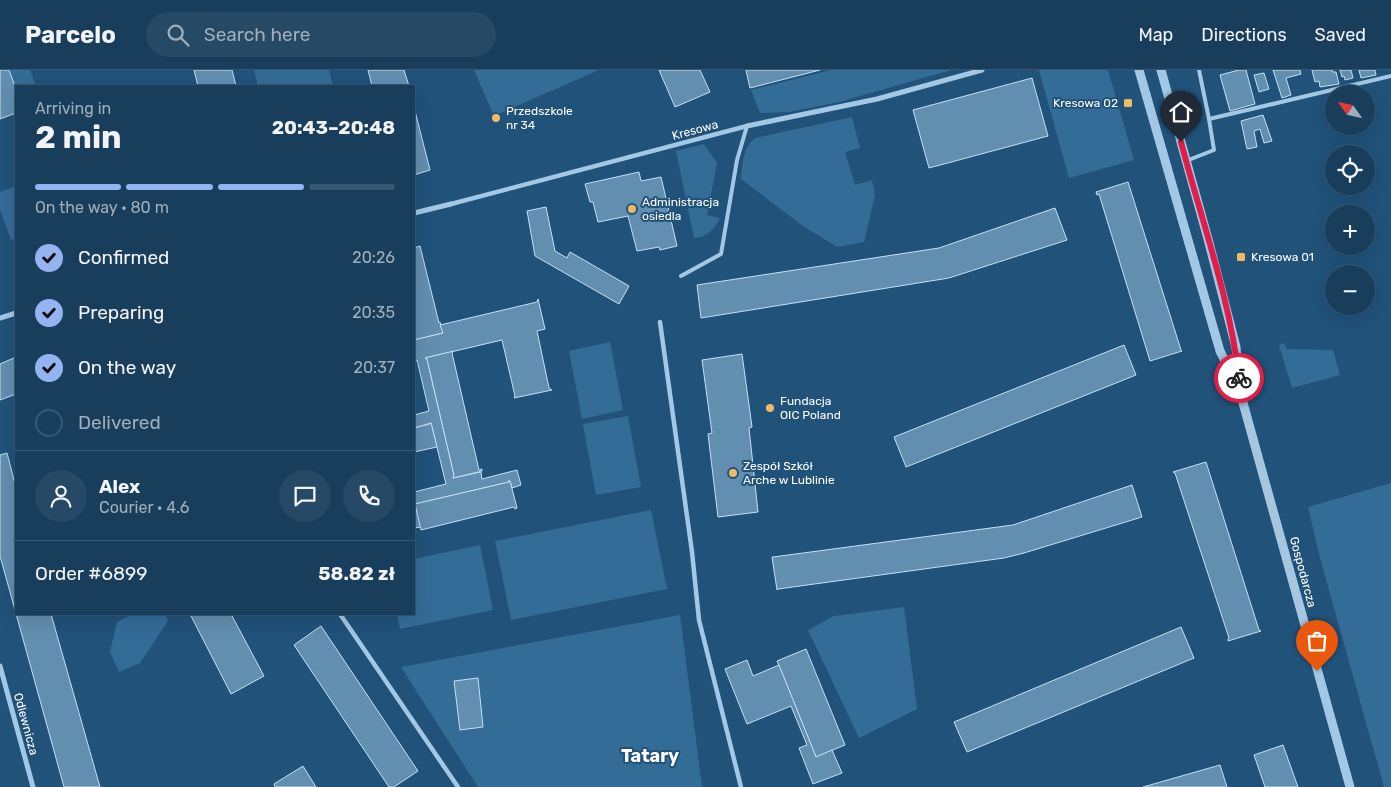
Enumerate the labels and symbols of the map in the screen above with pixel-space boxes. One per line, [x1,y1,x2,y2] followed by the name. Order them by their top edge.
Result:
[1325,85,1375,135] north arrow
[1160,91,1202,142] pin
[1053,96,1118,110] place label: Kresowa 02
[1122,97,1134,109] marker: Kresowa 02
[506,104,573,132] place label: Przedszkole nr 34
[490,112,502,124] marker: Przedszkole nr 34
[670,117,720,143] street label: Kresowa
[642,195,719,223] place label: Administracja osiedla
[626,203,638,215] marker: Administracja osiedla
[1251,250,1314,264] place label: Kresowa 01
[1235,251,1247,263] marker: Kresowa 01
[1214,353,1264,403] courier
[780,394,841,422] place label: Fundacja OIC Poland
[764,402,776,414] marker: Fundacja OIC Poland
[743,459,835,487] place label: Zespół Szkół Arche w Lublinie
[727,467,739,479] marker: Zespół Szkół Arche w Lublinie
[1287,535,1319,609] street label: Gospodarcza
[1296,620,1338,671] pin
[11,691,41,757] street label: Odlewnicza
[621,745,679,767] district label: Tatary

